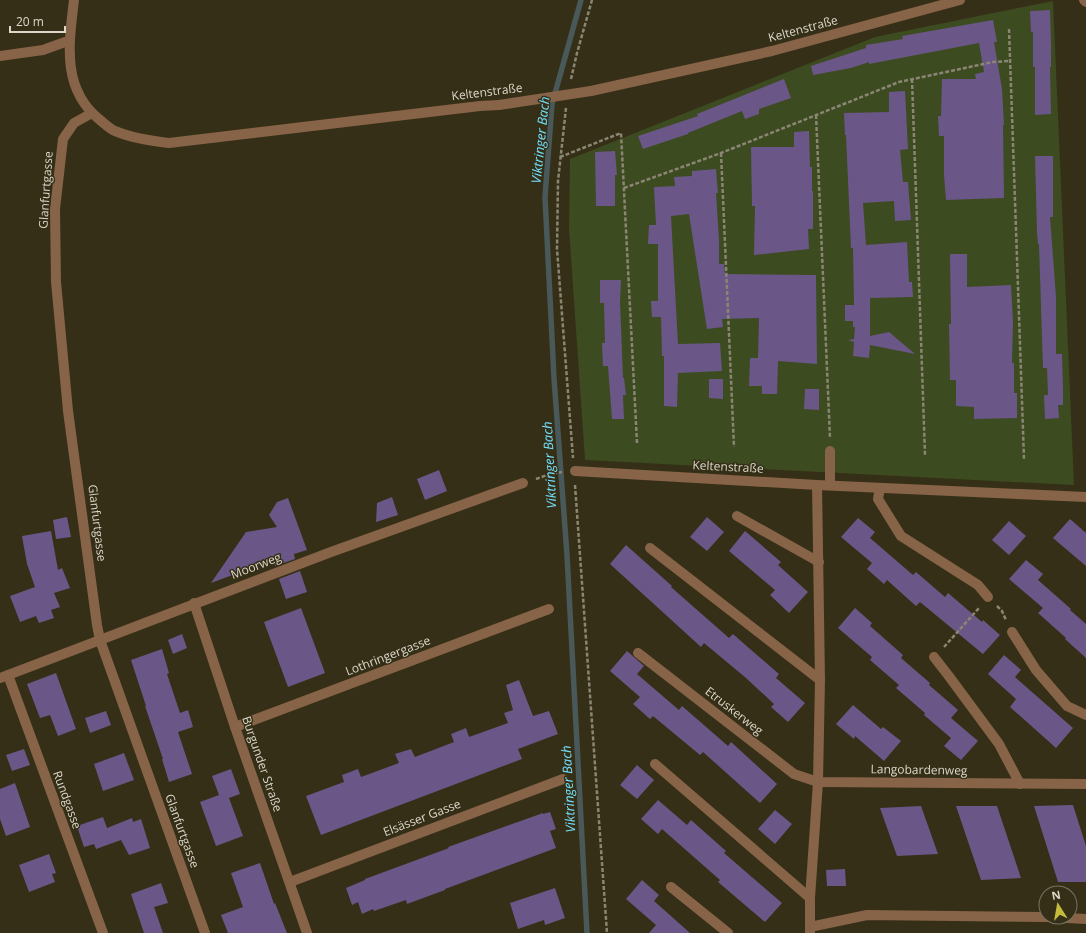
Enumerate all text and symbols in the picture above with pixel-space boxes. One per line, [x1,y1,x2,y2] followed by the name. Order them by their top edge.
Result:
[10,8,65,34] scale bar
[766,11,840,46] street label: Keltenstraße
[16,13,44,30] text: 20 m
[451,79,524,104] street label: Keltenstraße
[526,96,554,184] water label: Viktringer Bach
[34,150,57,229] street label: Glanfurtgasse
[538,421,560,509] water label: Viktringer Bach
[692,456,764,477] street label: Keltenstraße
[84,483,111,563] street label: Glanfurtgasse
[228,548,284,583] street label: Moorweg
[343,631,433,680] street label: Lothringergasse
[702,683,767,739] street label: Etruskerweg
[238,714,287,814] street label: Burgunder Straße
[557,745,579,833] water label: Viktringer Bach
[870,760,968,779] street label: Langobardenweg
[49,768,86,832] street label: Rundgasse
[161,791,204,870] street label: Glanfurtgasse
[381,795,463,840] street label: Elsässer Gasse
[1038,885,1078,925] north arrow
[1050,886,1062,903] text: N

